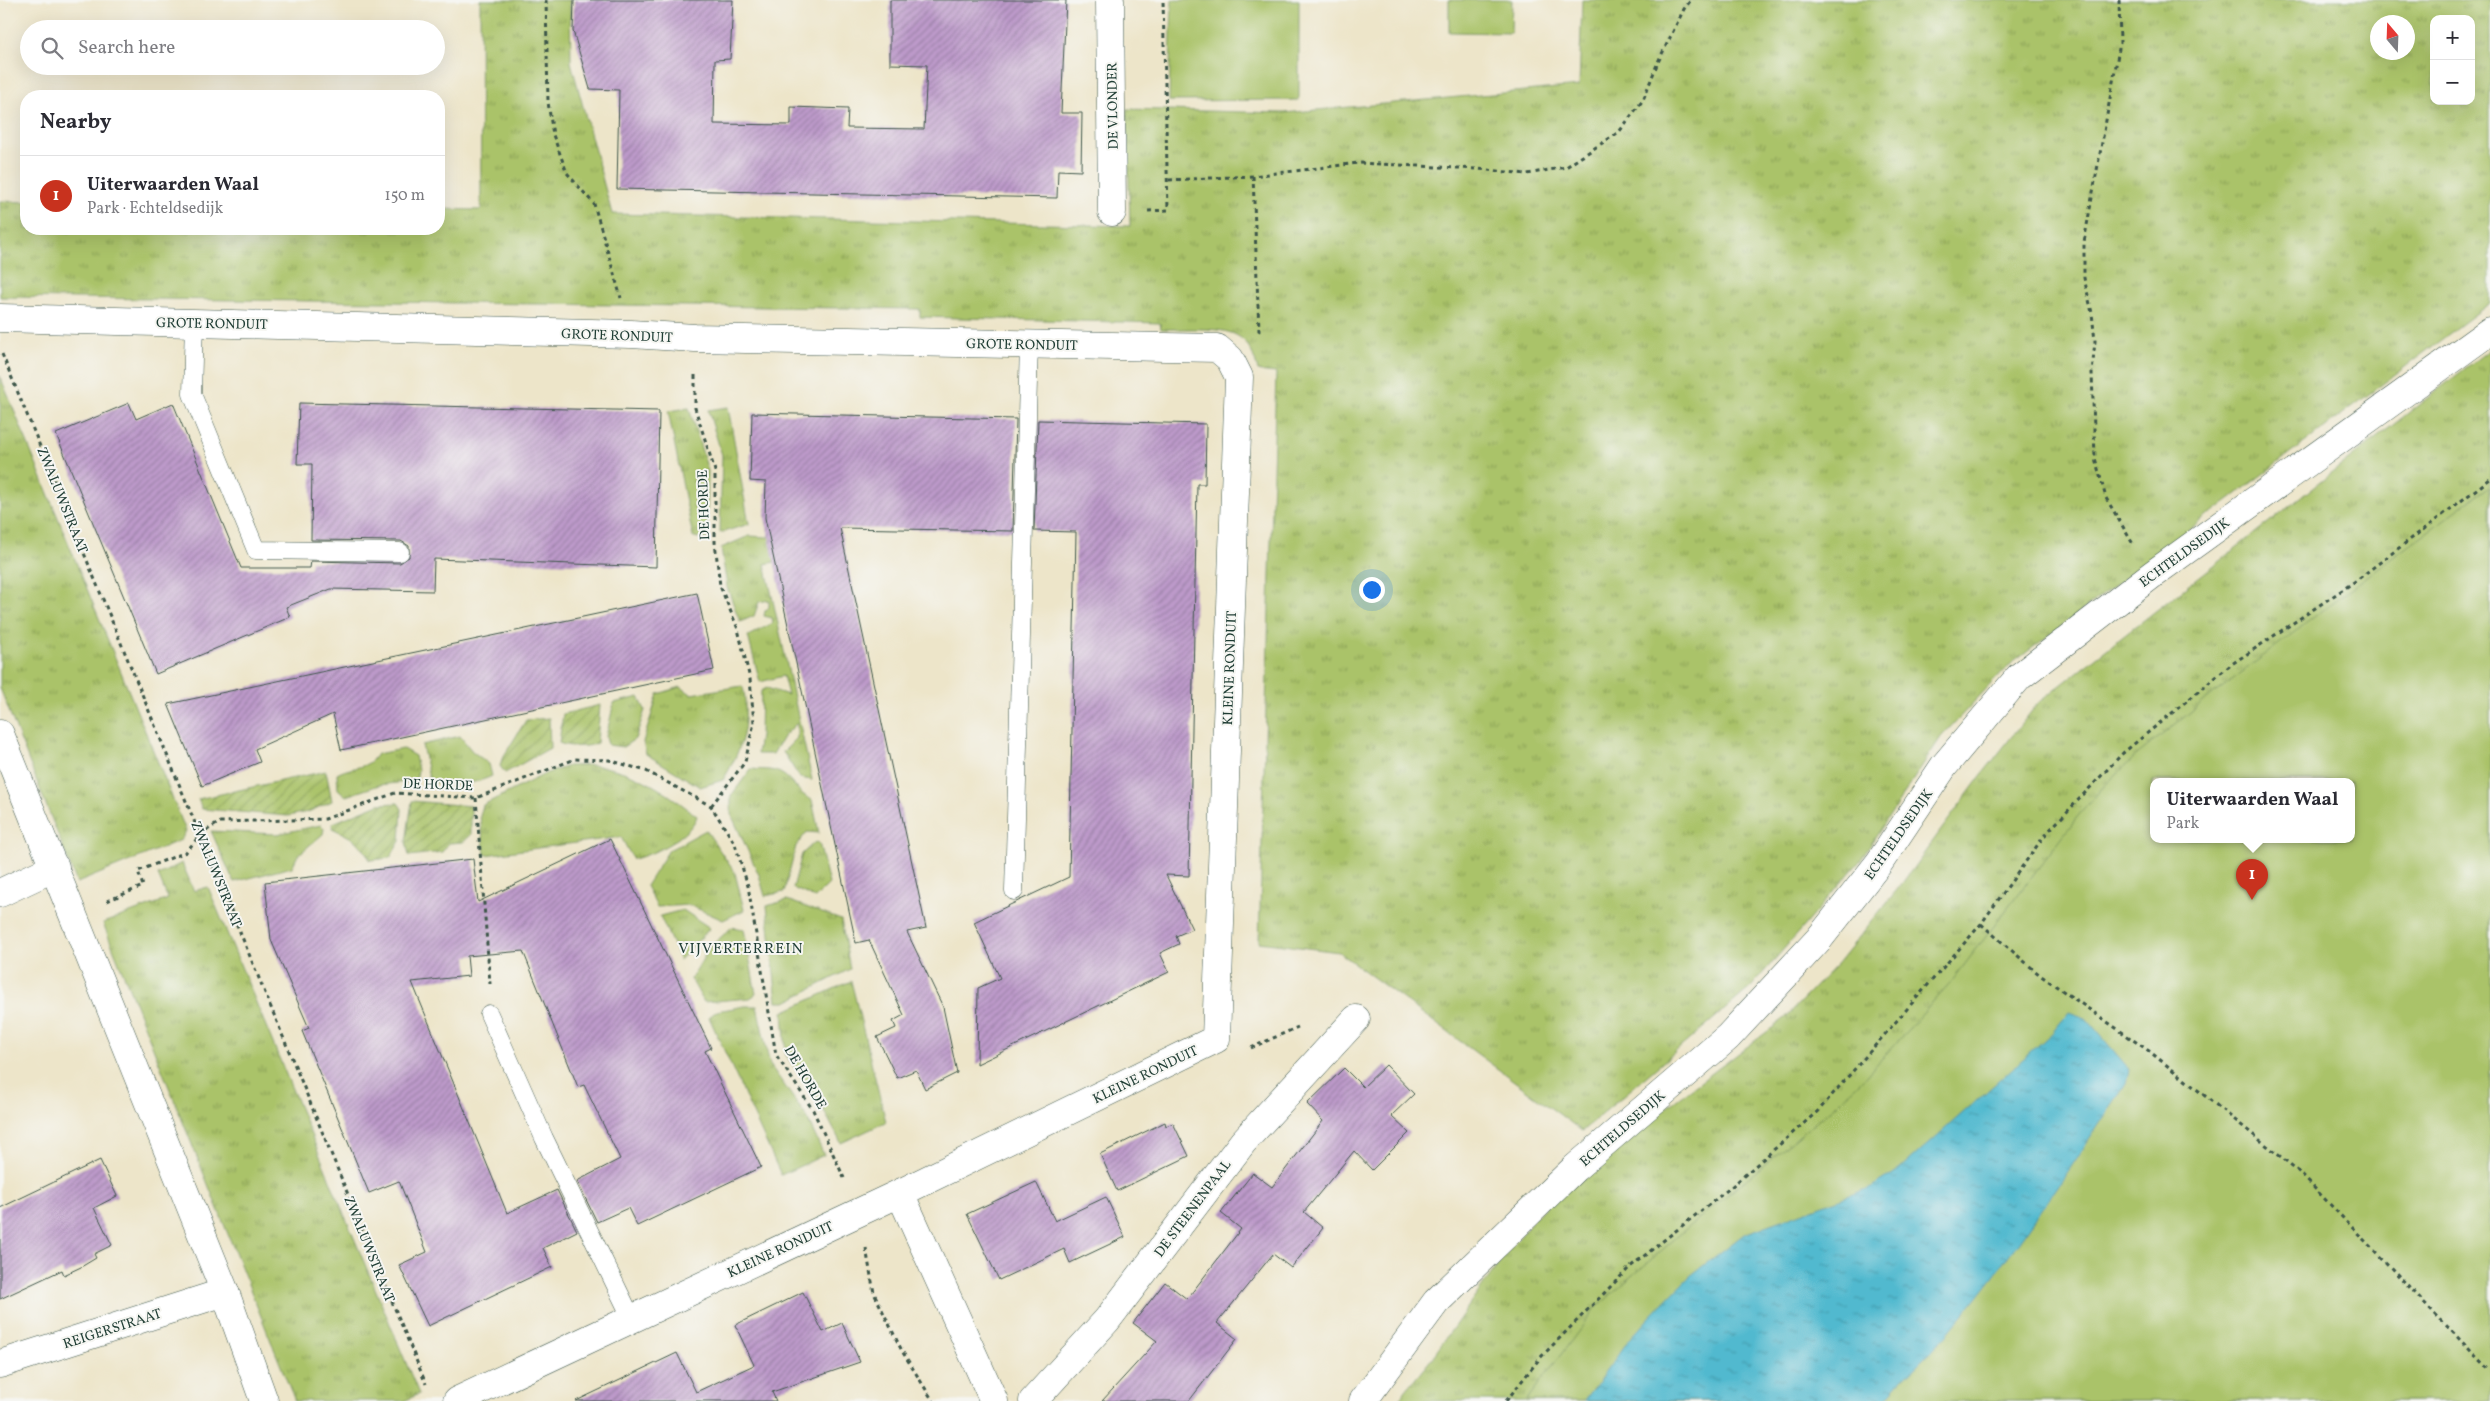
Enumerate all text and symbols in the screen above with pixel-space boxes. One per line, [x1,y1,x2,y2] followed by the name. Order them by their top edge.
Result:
[2370,15,2415,60] north arrow
[2430,15,2475,105] map controls
[2430,15,2475,60] button: +
[20,20,445,75] search box
[38,34,66,62] icon: search
[78,35,175,61] text: Search here
[2430,60,2475,105] button: −
[1103,62,1124,150] street label: DE VLONDER
[40,108,111,137] text: Nearby
[87,172,259,198] text: Uiterwaarden Waal
[53,185,59,207] text: 1
[384,185,425,207] text: 150 m
[87,198,223,220] text: Park · Echteldsedijk
[156,314,268,335] street label: GROTE RONDUIT
[561,325,673,348] street label: GROTE RONDUIT
[966,335,1078,356] street label: GROTE RONDUIT
[32,444,92,557] street label: ZWALUWSTRAAT
[694,469,715,540] street label: DE HORDE
[2136,514,2234,592] street label: ECHTELDSEDIJK
[1359,577,1385,603] your location
[1219,610,1242,726] street label: KLEINE RONDUIT
[402,775,473,796] street label: DE HORDE
[2150,778,2355,843] popup
[1861,785,1938,884] street label: ECHTELDSEDIJK
[2167,787,2338,813] text: Uiterwaarden Waal
[2167,813,2199,835] text: Park
[186,818,246,931] street label: ZWALUWSTRAAT
[2236,859,2268,900] pin: 1
[678,939,804,960] district label: VIJVERTERREIN
[1090,1042,1201,1109] street label: KLEINE RONDUIT
[779,1043,831,1113] street label: DE HORDE
[1576,1086,1670,1172] street label: ECHTELDSEDIJK
[1150,1156,1236,1262] street label: DE STEENENPAAL
[339,1193,399,1306] street label: ZWALUWSTRAAT
[725,1217,837,1283] street label: KLEINE RONDUIT
[61,1305,164,1354] street label: REIGERSTRAAT

